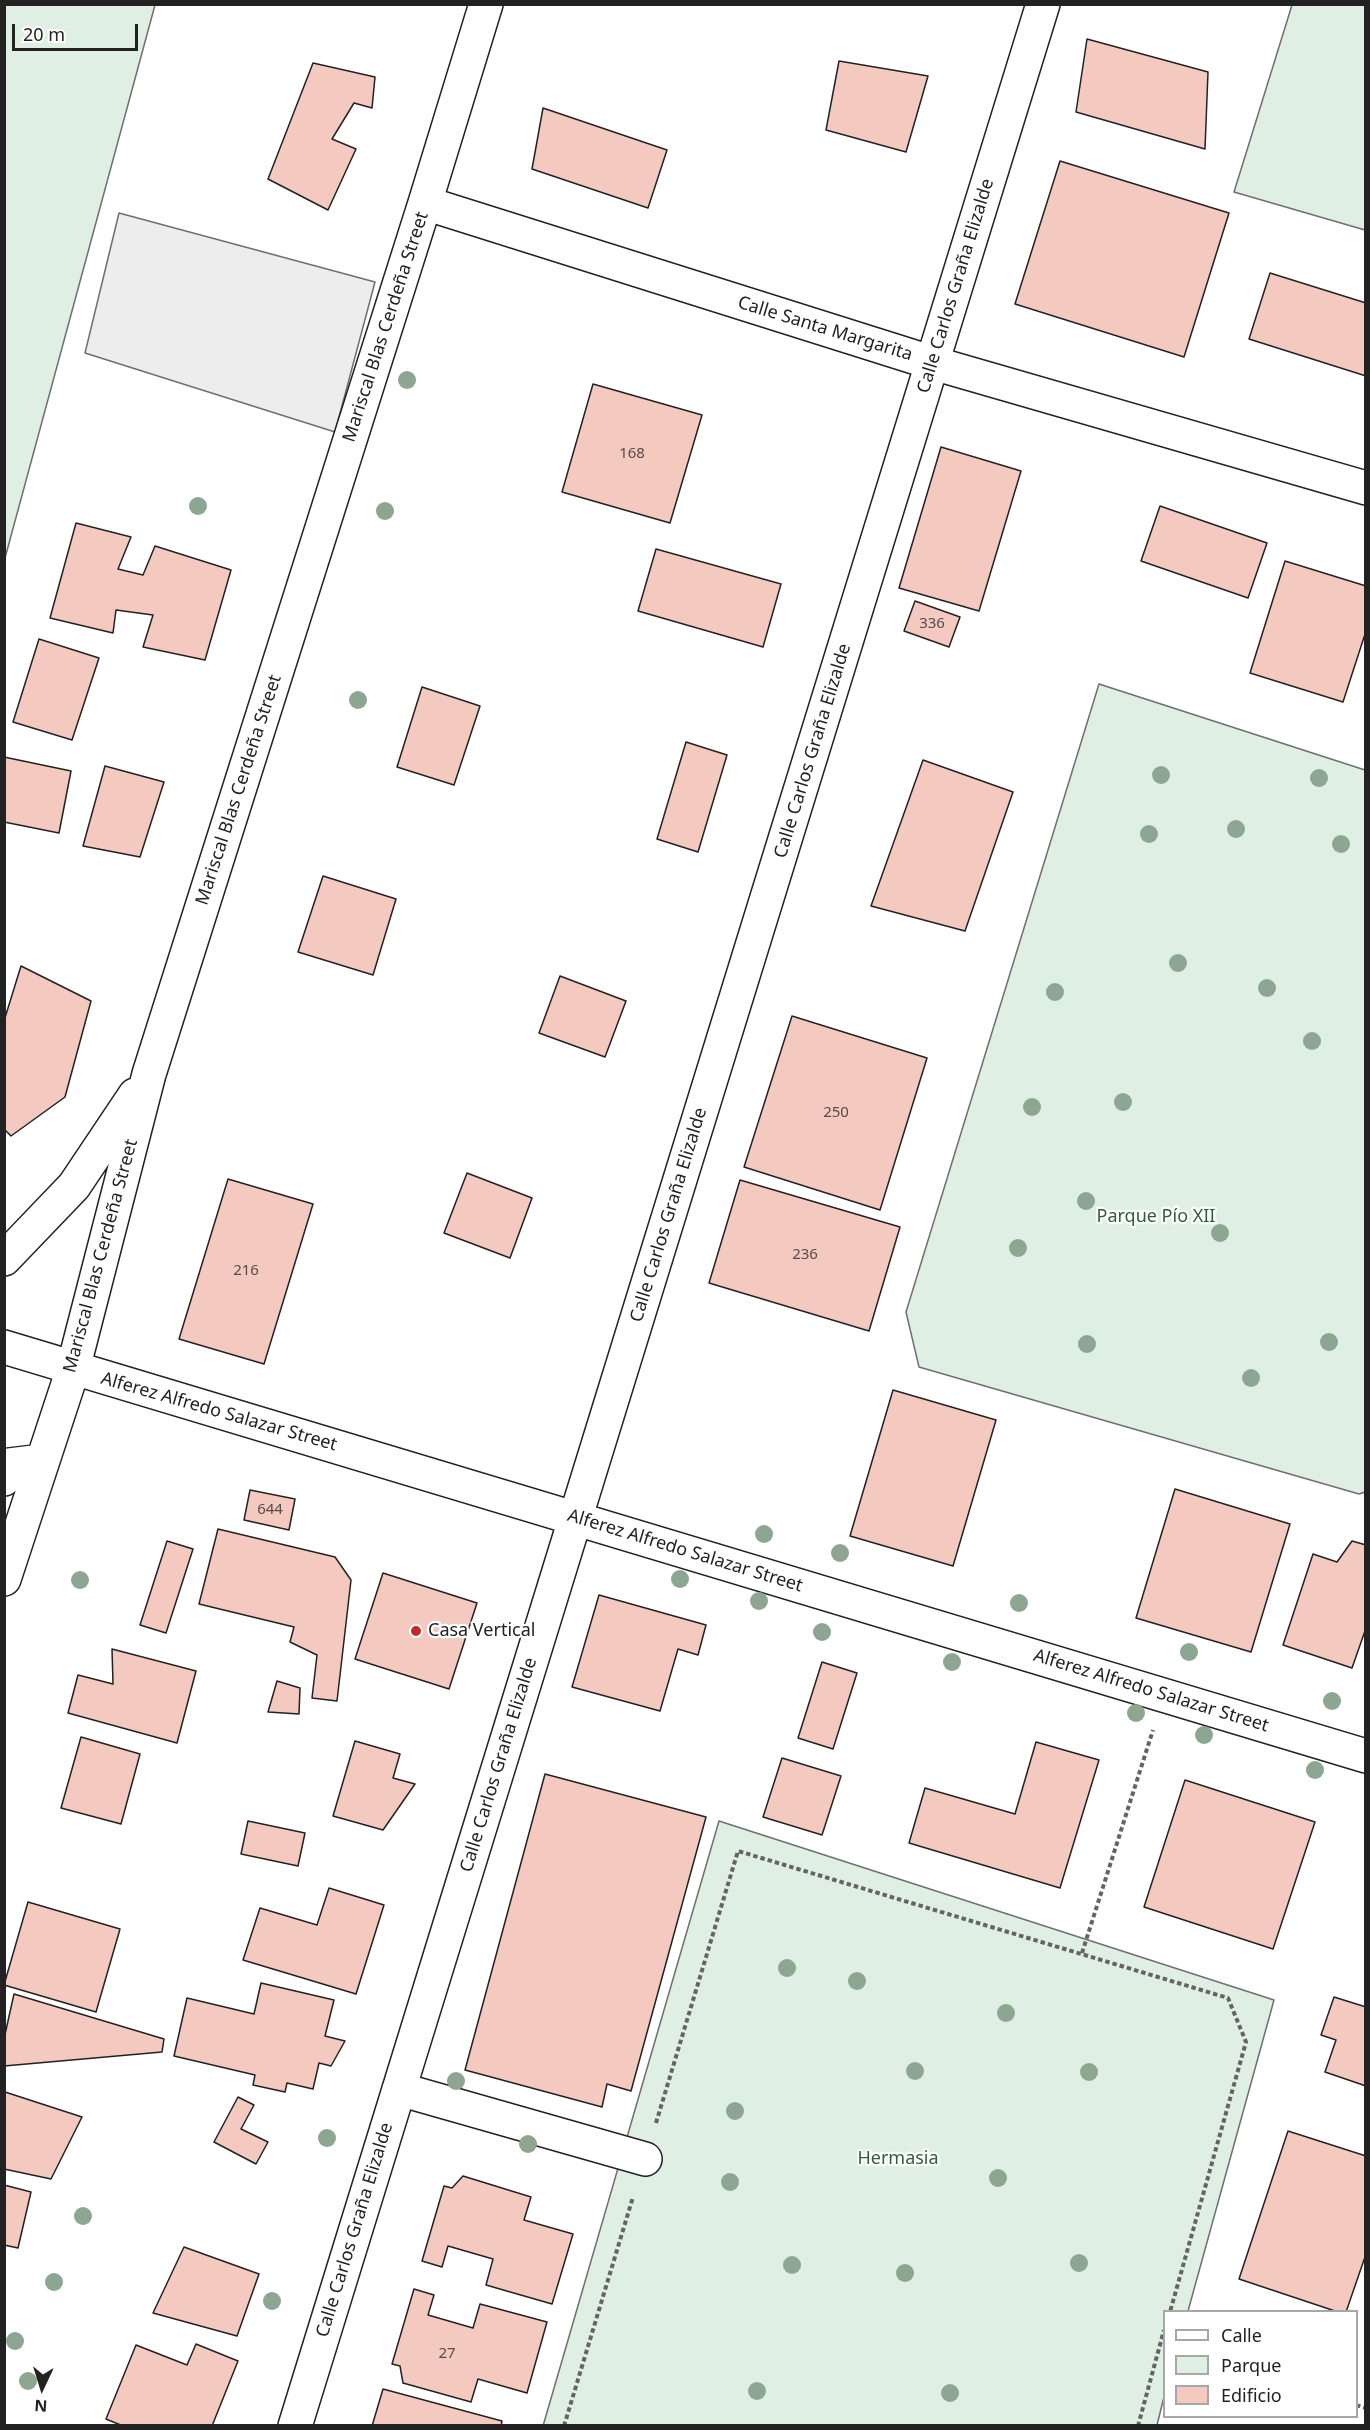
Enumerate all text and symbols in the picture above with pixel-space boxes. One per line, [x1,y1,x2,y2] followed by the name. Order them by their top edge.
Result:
[15,12,141,50] scale bar
[23,22,65,46] text: 20 m
[913,176,999,396] street label: Calle Carlos Graña Elizalde
[339,209,433,445] street label: Mariscal Blas Cerdeña Street
[735,292,915,366] street label: Calle Santa Margarita
[619,445,645,463] house number: 168
[919,615,945,633] house number: 336
[770,641,856,861] street label: Calle Carlos Graña Elizalde
[192,672,286,908] street label: Mariscal Blas Cerdeña Street
[823,1104,849,1122] house number: 250
[626,1105,712,1325] street label: Calle Carlos Graña Elizalde
[59,1137,143,1375] street label: Mariscal Blas Cerdeña Street
[1097,1206,1215,1228] park label: Parque Pío XII
[792,1246,818,1264] house number: 236
[233,1262,259,1280] house number: 216
[98,1368,340,1456] street label: Alferez Alfredo Salazar Street
[257,1501,283,1519] house number: 644
[565,1505,805,1597] street label: Alferez Alfredo Salazar Street
[428,1620,535,1642] place label: Casa Vertical
[409,1624,423,1638] marker: Casa Vertical
[1031,1645,1271,1737] street label: Alferez Alfredo Salazar Street
[456,1655,542,1875] street label: Calle Carlos Graña Elizalde
[312,2120,398,2340] street label: Calle Carlos Graña Elizalde
[857,2148,939,2170] park label: Hermasia
[1163,2310,1358,2418] legend
[1221,2323,1262,2347] text: Calle
[438,2345,456,2363] house number: 27
[1221,2353,1281,2377] text: Parque
[12,2358,72,2418] north arrow
[1221,2383,1282,2407] text: Edificio
[33,2395,48,2417] text: N

